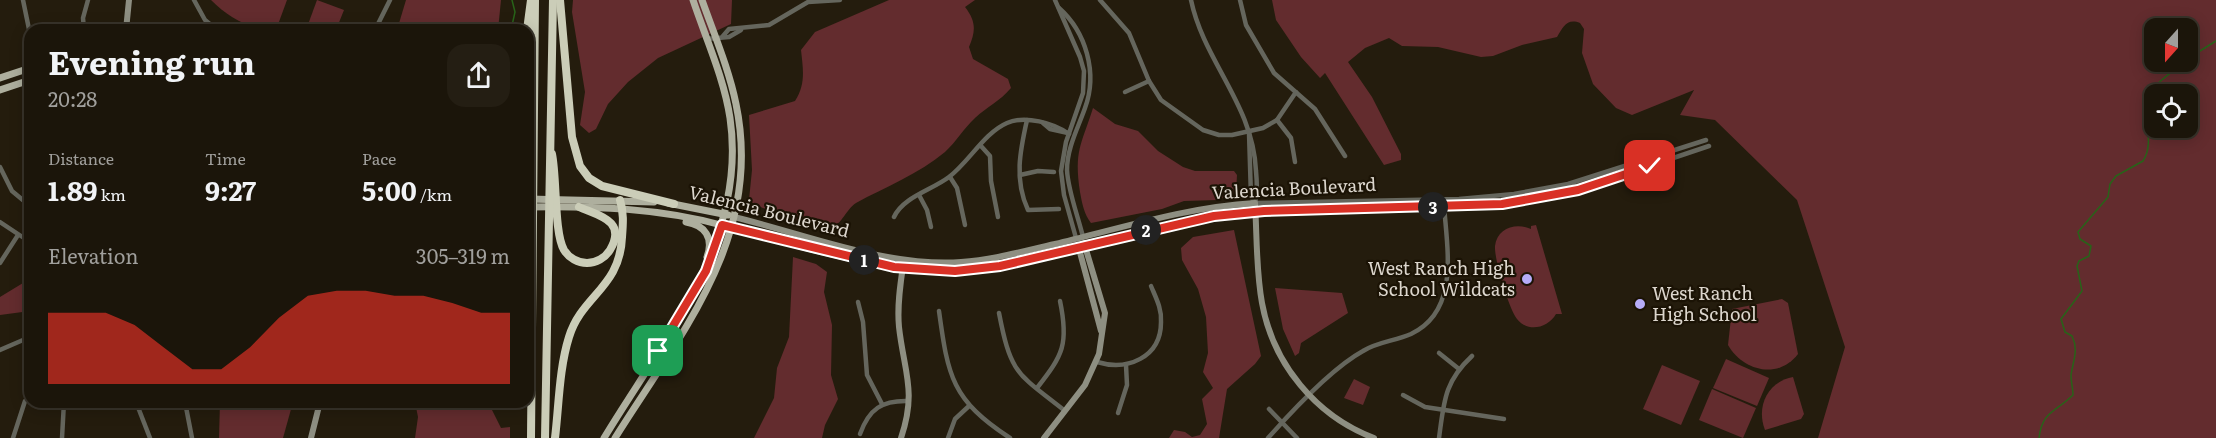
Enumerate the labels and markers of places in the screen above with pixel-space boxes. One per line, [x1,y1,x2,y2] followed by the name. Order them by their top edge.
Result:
[1624,140,1675,191] pin
[1418,192,1448,222] pin: 3
[1131,215,1161,245] pin: 2
[849,245,879,275] pin: 1
[1368,254,1515,302] place label: West Ranch High School Wildcats
[1520,272,1534,286] marker: West Ranch High School Wildcats
[1652,279,1757,327] place label: West Ranch High School
[1633,297,1647,311] marker: West Ranch High School
[632,325,683,376] pin

